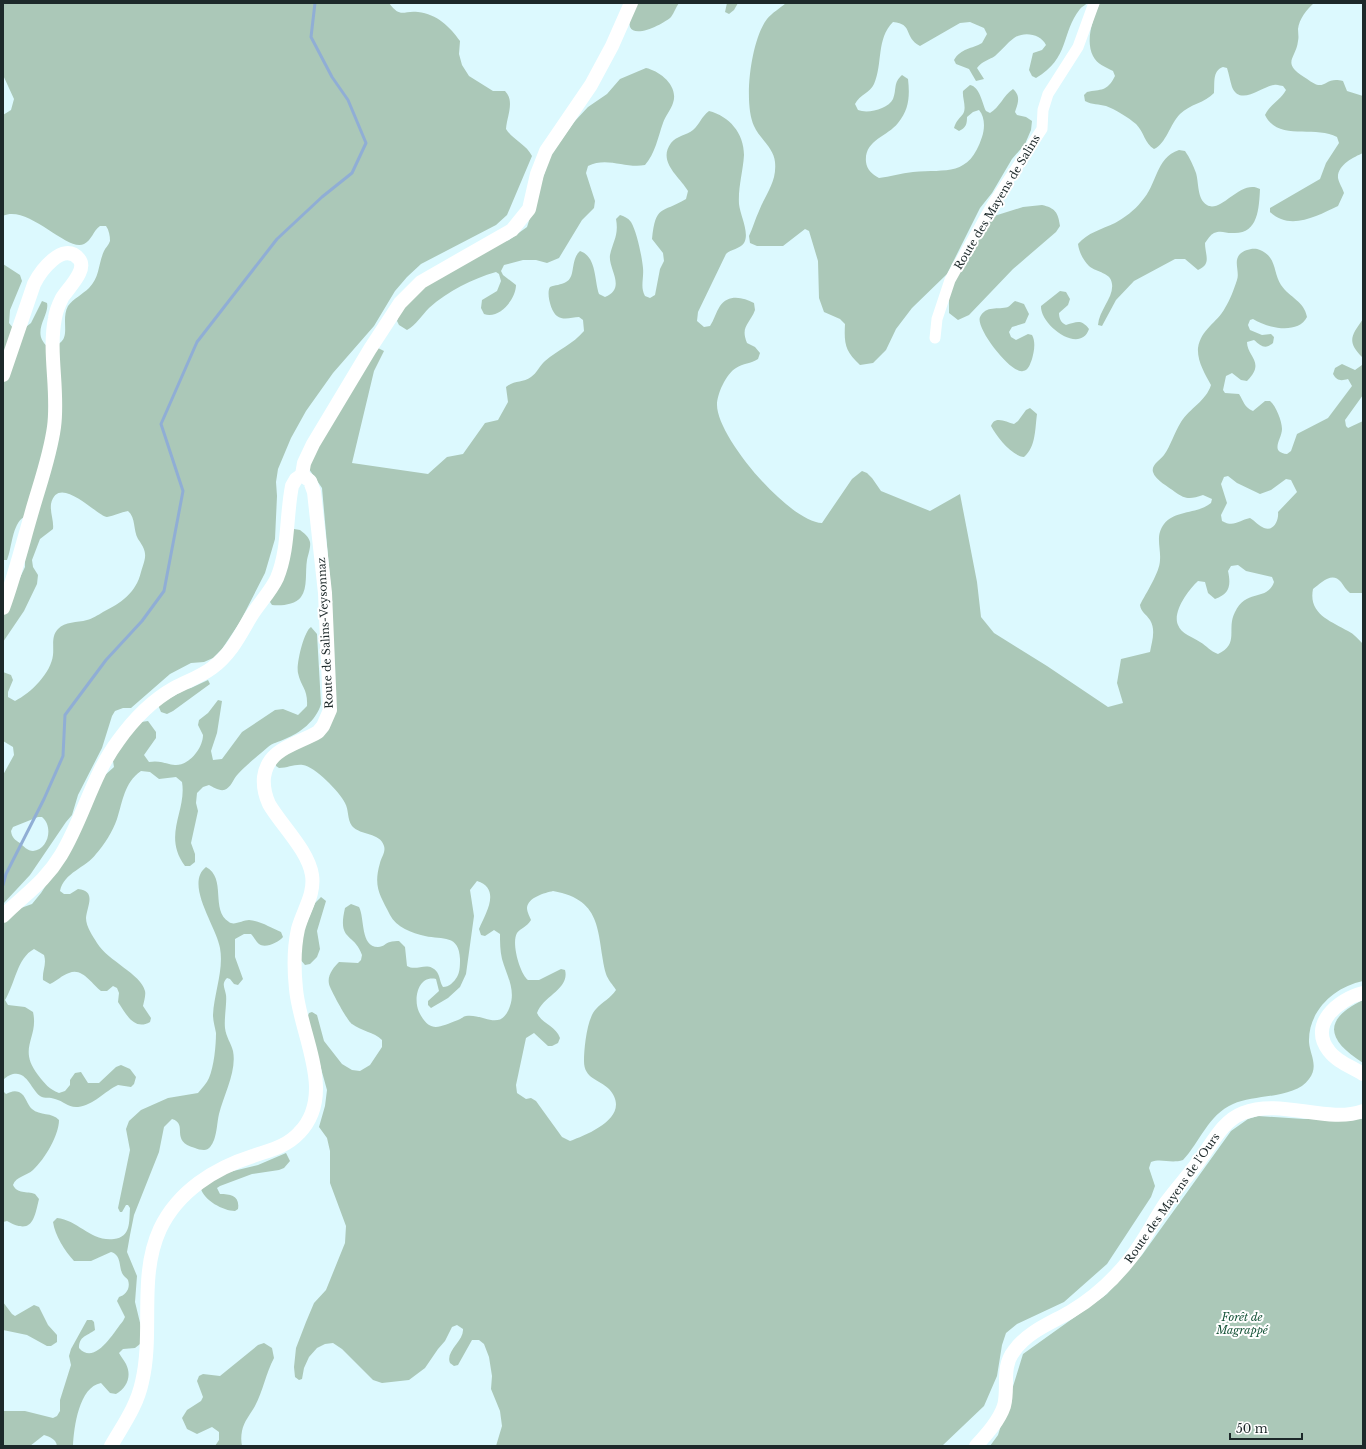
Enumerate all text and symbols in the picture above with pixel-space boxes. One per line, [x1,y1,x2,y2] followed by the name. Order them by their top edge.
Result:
[951,132,1043,272] street label: Route des Mayens de Salins
[314,557,336,709] street label: Route de Salins-Veysonnaz
[1122,1130,1222,1266] street label: Route des Mayens de l'Ours
[1215,1310,1269,1337] park label: Forêt de Magrappé
[1230,1415,1302,1441] scale bar
[1236,1421,1268,1436] text: 50 m

